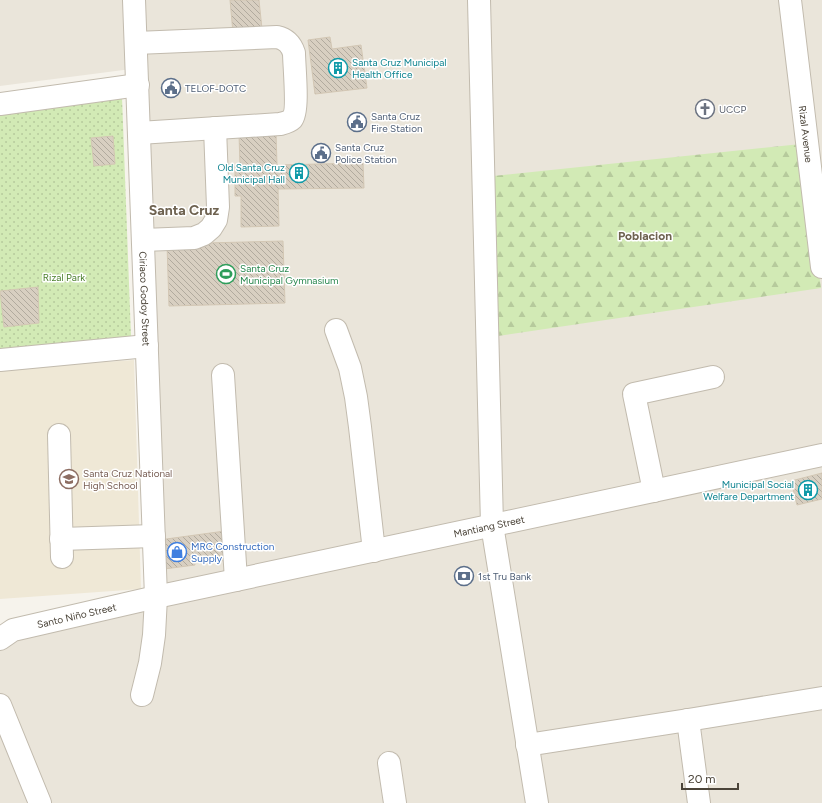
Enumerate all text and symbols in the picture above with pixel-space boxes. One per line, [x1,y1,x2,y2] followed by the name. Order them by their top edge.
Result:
[352,56,447,81] place label: Santa Cruz Municipal Health Office
[327,57,349,79] building icon: Santa Cruz Municipal Health Office
[160,77,182,99] public building icon: TELOF-DOTC
[185,82,246,95] place label: TELOF-DOTC
[694,98,716,120] church icon: UCCP
[719,103,746,116] place label: UCCP
[796,105,816,164] street label: Rizal Avenue
[371,110,423,135] place label: Santa Cruz Fire Station
[346,111,368,133] public building icon: Santa Cruz Fire Station
[335,141,397,166] place label: Santa Cruz Police Station
[310,142,332,164] public building icon: Santa Cruz Police Station
[217,161,285,186] place label: Old Santa Cruz Municipal Hall
[288,162,310,184] building icon: Old Santa Cruz Municipal Hall
[149,202,219,219] district label: Santa Cruz
[618,229,672,243] district label: Poblacion
[137,251,153,347] street label: Ciriaco Godoy Street
[240,262,338,287] place label: Santa Cruz Municipal Gymnasium
[215,263,237,285] sports icon: Santa Cruz Municipal Gymnasium
[43,271,85,284] park label: Rizal Park
[83,467,172,492] place label: Santa Cruz National High School
[58,468,80,490] school or university icon: Santa Cruz National High School
[703,478,794,503] place label: Municipal Social Welfare Department
[797,479,819,501] building icon: Municipal Social Welfare Department
[452,512,526,540] street label: Mantiang Street
[191,540,275,565] place label: MRC Construction Supply
[166,541,188,563] shop icon: MRC Construction Supply
[453,565,475,587] bank icon: 1st Tru Bank
[478,570,531,583] place label: 1st Tru Bank
[36,600,118,631] street label: Santo Niño Street
[682,765,738,791] scale bar
[688,772,716,786] text: 20 m

